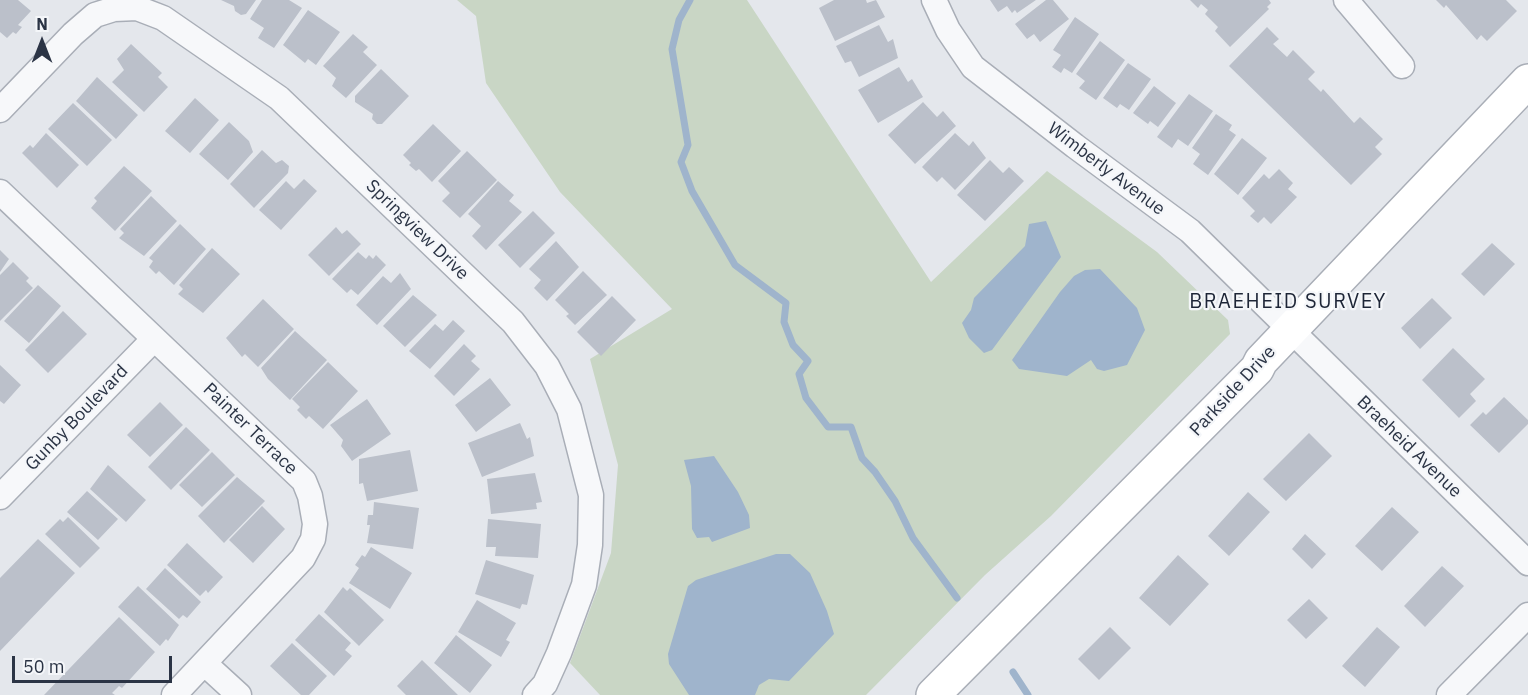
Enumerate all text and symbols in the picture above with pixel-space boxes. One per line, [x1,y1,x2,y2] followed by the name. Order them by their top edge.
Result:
[12,12,72,72] north arrow
[36,14,48,34] text: N
[1043,118,1169,220] street label: Wimberly Avenue
[361,175,473,285] street label: Springview Drive
[1189,290,1387,314] district label: BRAEHEID SURVEY
[1186,341,1280,441] street label: Parkside Drive
[21,361,133,475] street label: Gunby Boulevard
[198,379,302,479] street label: Painter Terrace
[1352,392,1466,502] street label: Braeheid Avenue
[15,644,176,682] scale bar
[23,655,65,678] text: 50 m

